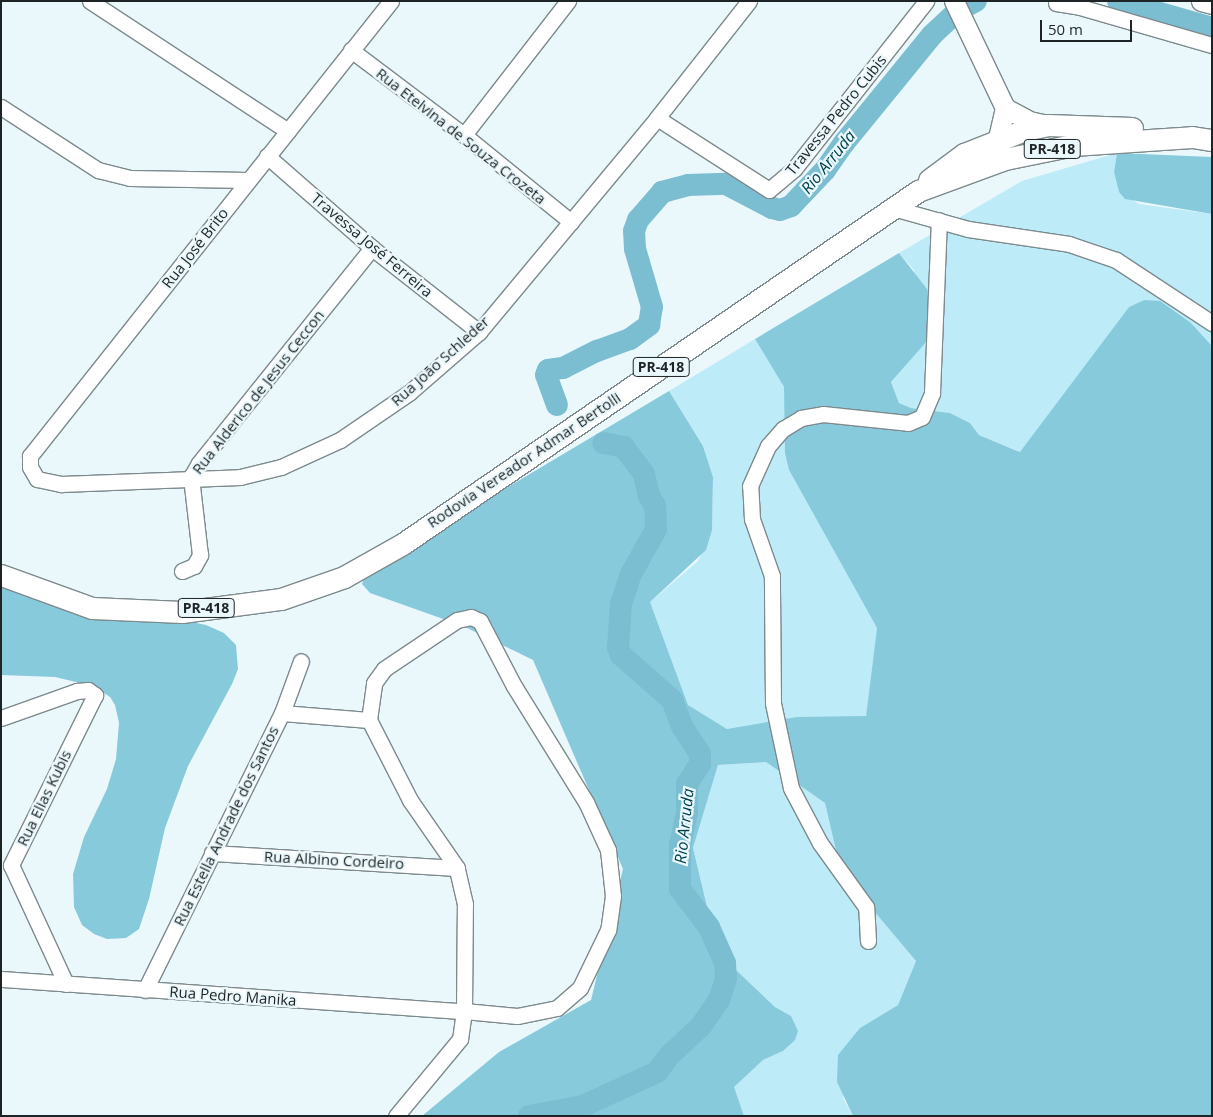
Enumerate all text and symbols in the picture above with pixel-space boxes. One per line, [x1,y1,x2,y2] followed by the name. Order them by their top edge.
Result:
[1043,10,1136,42] scale bar
[1048,19,1083,39] text: 50 m
[782,51,890,179] street label: Travessa Pedro Cubis
[373,64,549,208] street label: Rua Etelvina de Souza Crozeta
[797,127,859,197] water label: Rio Arruda
[1023,138,1081,160] road number: PR-418
[308,189,436,301] street label: Travessa José Ferreira
[158,204,232,292] street label: Rua José Brito
[188,306,328,478] street label: Rua Alderico de Jesus Ceccon
[387,312,493,410] street label: Rua João Schleder
[632,356,690,378] road number: PR-418
[424,388,624,532] street label: Rodovia Vereador Admar Bertolli
[177,596,235,620] road number: PR-418
[170,723,282,929] street label: Rua Estella Andrade dos Santos
[13,747,75,849] street label: Rua Elias Kubis
[671,787,697,865] water label: Rio Arruda
[264,847,404,873] street label: Rua Albino Cordeiro
[169,983,297,1009] street label: Rua Pedro Manika

